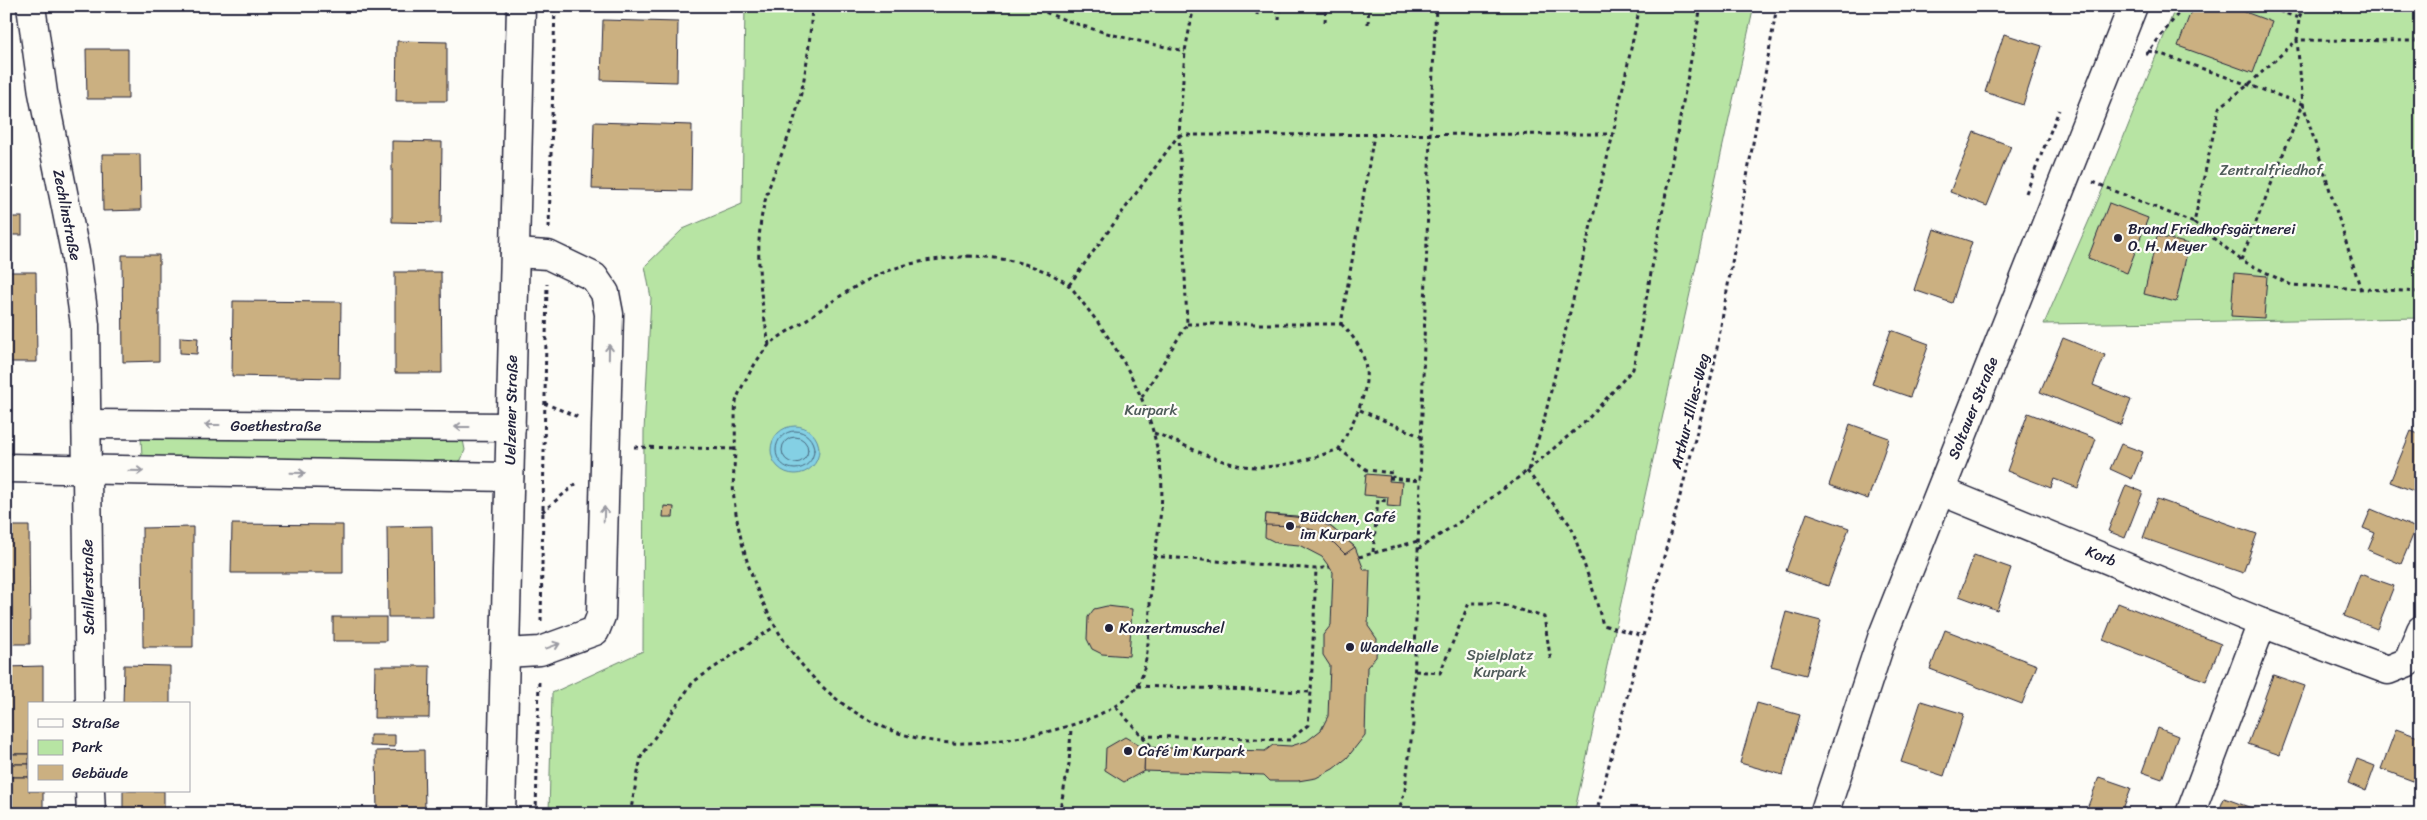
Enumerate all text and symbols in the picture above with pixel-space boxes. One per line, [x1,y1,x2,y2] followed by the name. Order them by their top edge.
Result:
[2220,157,2324,183] park label: Zentralfriedhof
[45,167,89,263] street label: Zechlinstraße
[2128,216,2296,259] place label: Brand Friedhofsgärtnerei O. H. Meyer
[2112,232,2124,244] marker: Brand Friedhofsgärtnerei O. H. Meyer
[604,344,613,360] one-way arrow
[1663,350,1717,472] street label: Arthur-Illies-Weg
[1941,353,2005,463] street label: Soltauer Straße
[497,355,525,465] street label: Uelzener Straße
[1125,397,1178,423] park label: Kurpark
[231,413,322,439] street label: Goethestraße
[204,421,220,430] one-way arrow
[454,422,470,432] one-way arrow
[128,466,144,476] one-way arrow
[290,469,306,478] one-way arrow
[1300,504,1396,547] place label: Büdchen, Café im Kurpark
[600,507,609,523] one-way arrow
[1284,520,1296,532] marker: Büdchen, Café im Kurpark
[2082,538,2120,574] street label: Korb
[74,539,102,635] street label: Schillerstraße
[1119,615,1225,641] place label: Konzertmuschel
[1103,622,1115,634] marker: Konzertmuschel
[1360,634,1439,660] place label: Wandelhalle
[545,641,560,650] one-way arrow
[1344,641,1356,653] marker: Wandelhalle
[1467,642,1534,685] park label: Spielplatz Kurpark
[28,702,190,792] legend
[72,710,120,736] text: Straße
[72,734,103,760] text: Park
[1138,738,1246,764] place label: Café im Kurpark
[1122,745,1134,757] marker: Café im Kurpark
[72,760,128,786] text: Gebäude

